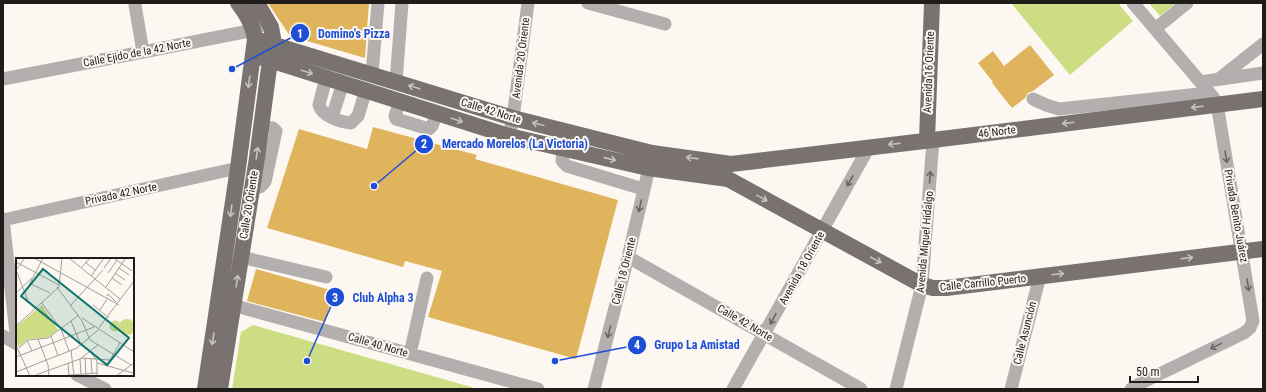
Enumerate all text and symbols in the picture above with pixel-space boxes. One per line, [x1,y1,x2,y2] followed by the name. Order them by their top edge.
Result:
[510,17,532,99] street label: Avenida 20 Oriente
[290,21,398,45] callout: Domino's Pizza
[297,27,303,41] text: 1
[318,27,390,41] text: Domino's Pizza
[921,31,937,113] street label: Avenida 16 Oriente
[82,36,192,70] street label: Calle Ejido de la 42 Norte
[301,68,313,76] one-way arrow
[245,75,253,88] one-way arrow
[407,83,420,90] one-way arrow
[459,96,523,126] street label: Calle 42 Norte
[1190,103,1203,111] one-way arrow
[451,116,463,124] one-way arrow
[1061,119,1074,127] one-way arrow
[532,120,545,128] one-way arrow
[977,123,1017,141] street label: 46 Norte
[414,132,596,156] callout: Mercado Morelos (La Victoria)
[421,137,427,151] text: 2
[442,137,588,151] text: Mercado Morelos (La Victoria)
[888,140,901,148] one-way arrow
[253,147,261,160] one-way arrow
[1222,150,1230,163] one-way arrow
[686,154,699,162] one-way arrow
[603,156,616,164] one-way arrow
[1221,168,1251,264] street label: Privada Benito Juárez
[237,170,261,240] street label: Calle 20 Oriente
[927,171,934,184] one-way arrow
[845,175,853,187] one-way arrow
[84,180,158,208] street label: Privada 42 Norte
[914,190,936,294] street label: Avenida Miguel Hidalgo
[756,194,768,202] one-way arrow
[635,199,643,212] one-way arrow
[227,204,235,217] one-way arrow
[776,229,828,307] street label: Avenida 18 Oriente
[609,236,639,306] street label: Calle 18 Oriente
[1180,254,1193,262] one-way arrow
[870,257,882,265] one-way arrow
[16,258,134,376] inset map
[1051,270,1064,278] one-way arrow
[939,272,1027,294] street label: Calle Carrillo Puerto
[233,275,241,288] one-way arrow
[1244,278,1252,291] one-way arrow
[325,285,422,309] callout: Club Alpha 3
[332,291,338,305] text: 3
[353,291,414,305] text: Club Alpha 3
[1011,300,1039,366] street label: Calle Asunción
[715,302,775,344] street label: Calle 42 Norte
[768,313,776,325] one-way arrow
[605,325,612,338] one-way arrow
[346,330,410,360] street label: Calle 40 Norte
[209,333,217,346] one-way arrow
[627,333,748,357] callout: Grupo La Amistad
[634,338,640,352] text: 4
[654,338,740,352] text: Grupo La Amistad
[1210,343,1222,350] one-way arrow
[1130,358,1198,384] scale bar
[1136,365,1160,379] text: 50 m

